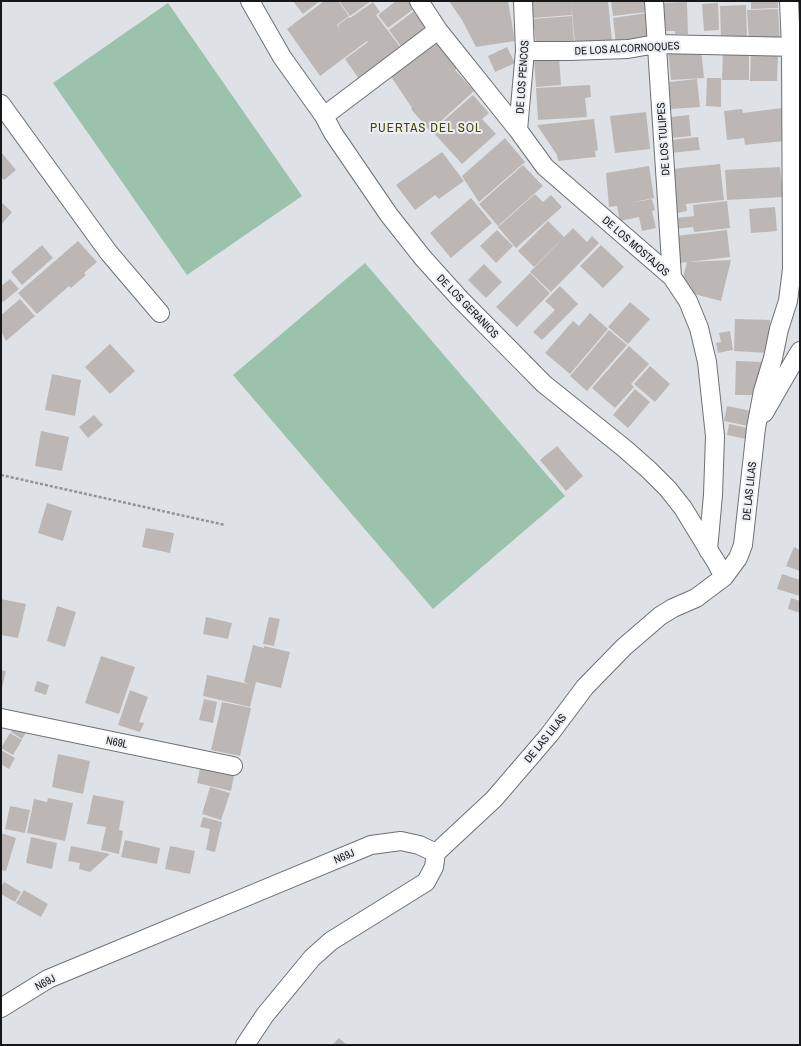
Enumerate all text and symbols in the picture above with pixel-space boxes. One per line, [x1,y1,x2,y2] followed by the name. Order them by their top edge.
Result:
[574,38,680,58] street label: DE LOS ALCORNOQUES
[512,40,532,114] street label: DE LOS PENCOS
[653,102,673,176] street label: DE LOS TULIPES
[370,119,482,136] district label: PUERTAS DEL SOL
[599,213,673,279] street label: DE LOS MOSTAJOS
[434,271,502,341] street label: DE LOS GERANIOS
[739,461,759,521] street label: DE LAS LILAS
[521,711,569,765] street label: DE LAS LILAS
[105,733,129,751] street label: N69L
[332,845,356,867] street label: N69J
[32,971,58,993] street label: N69J

